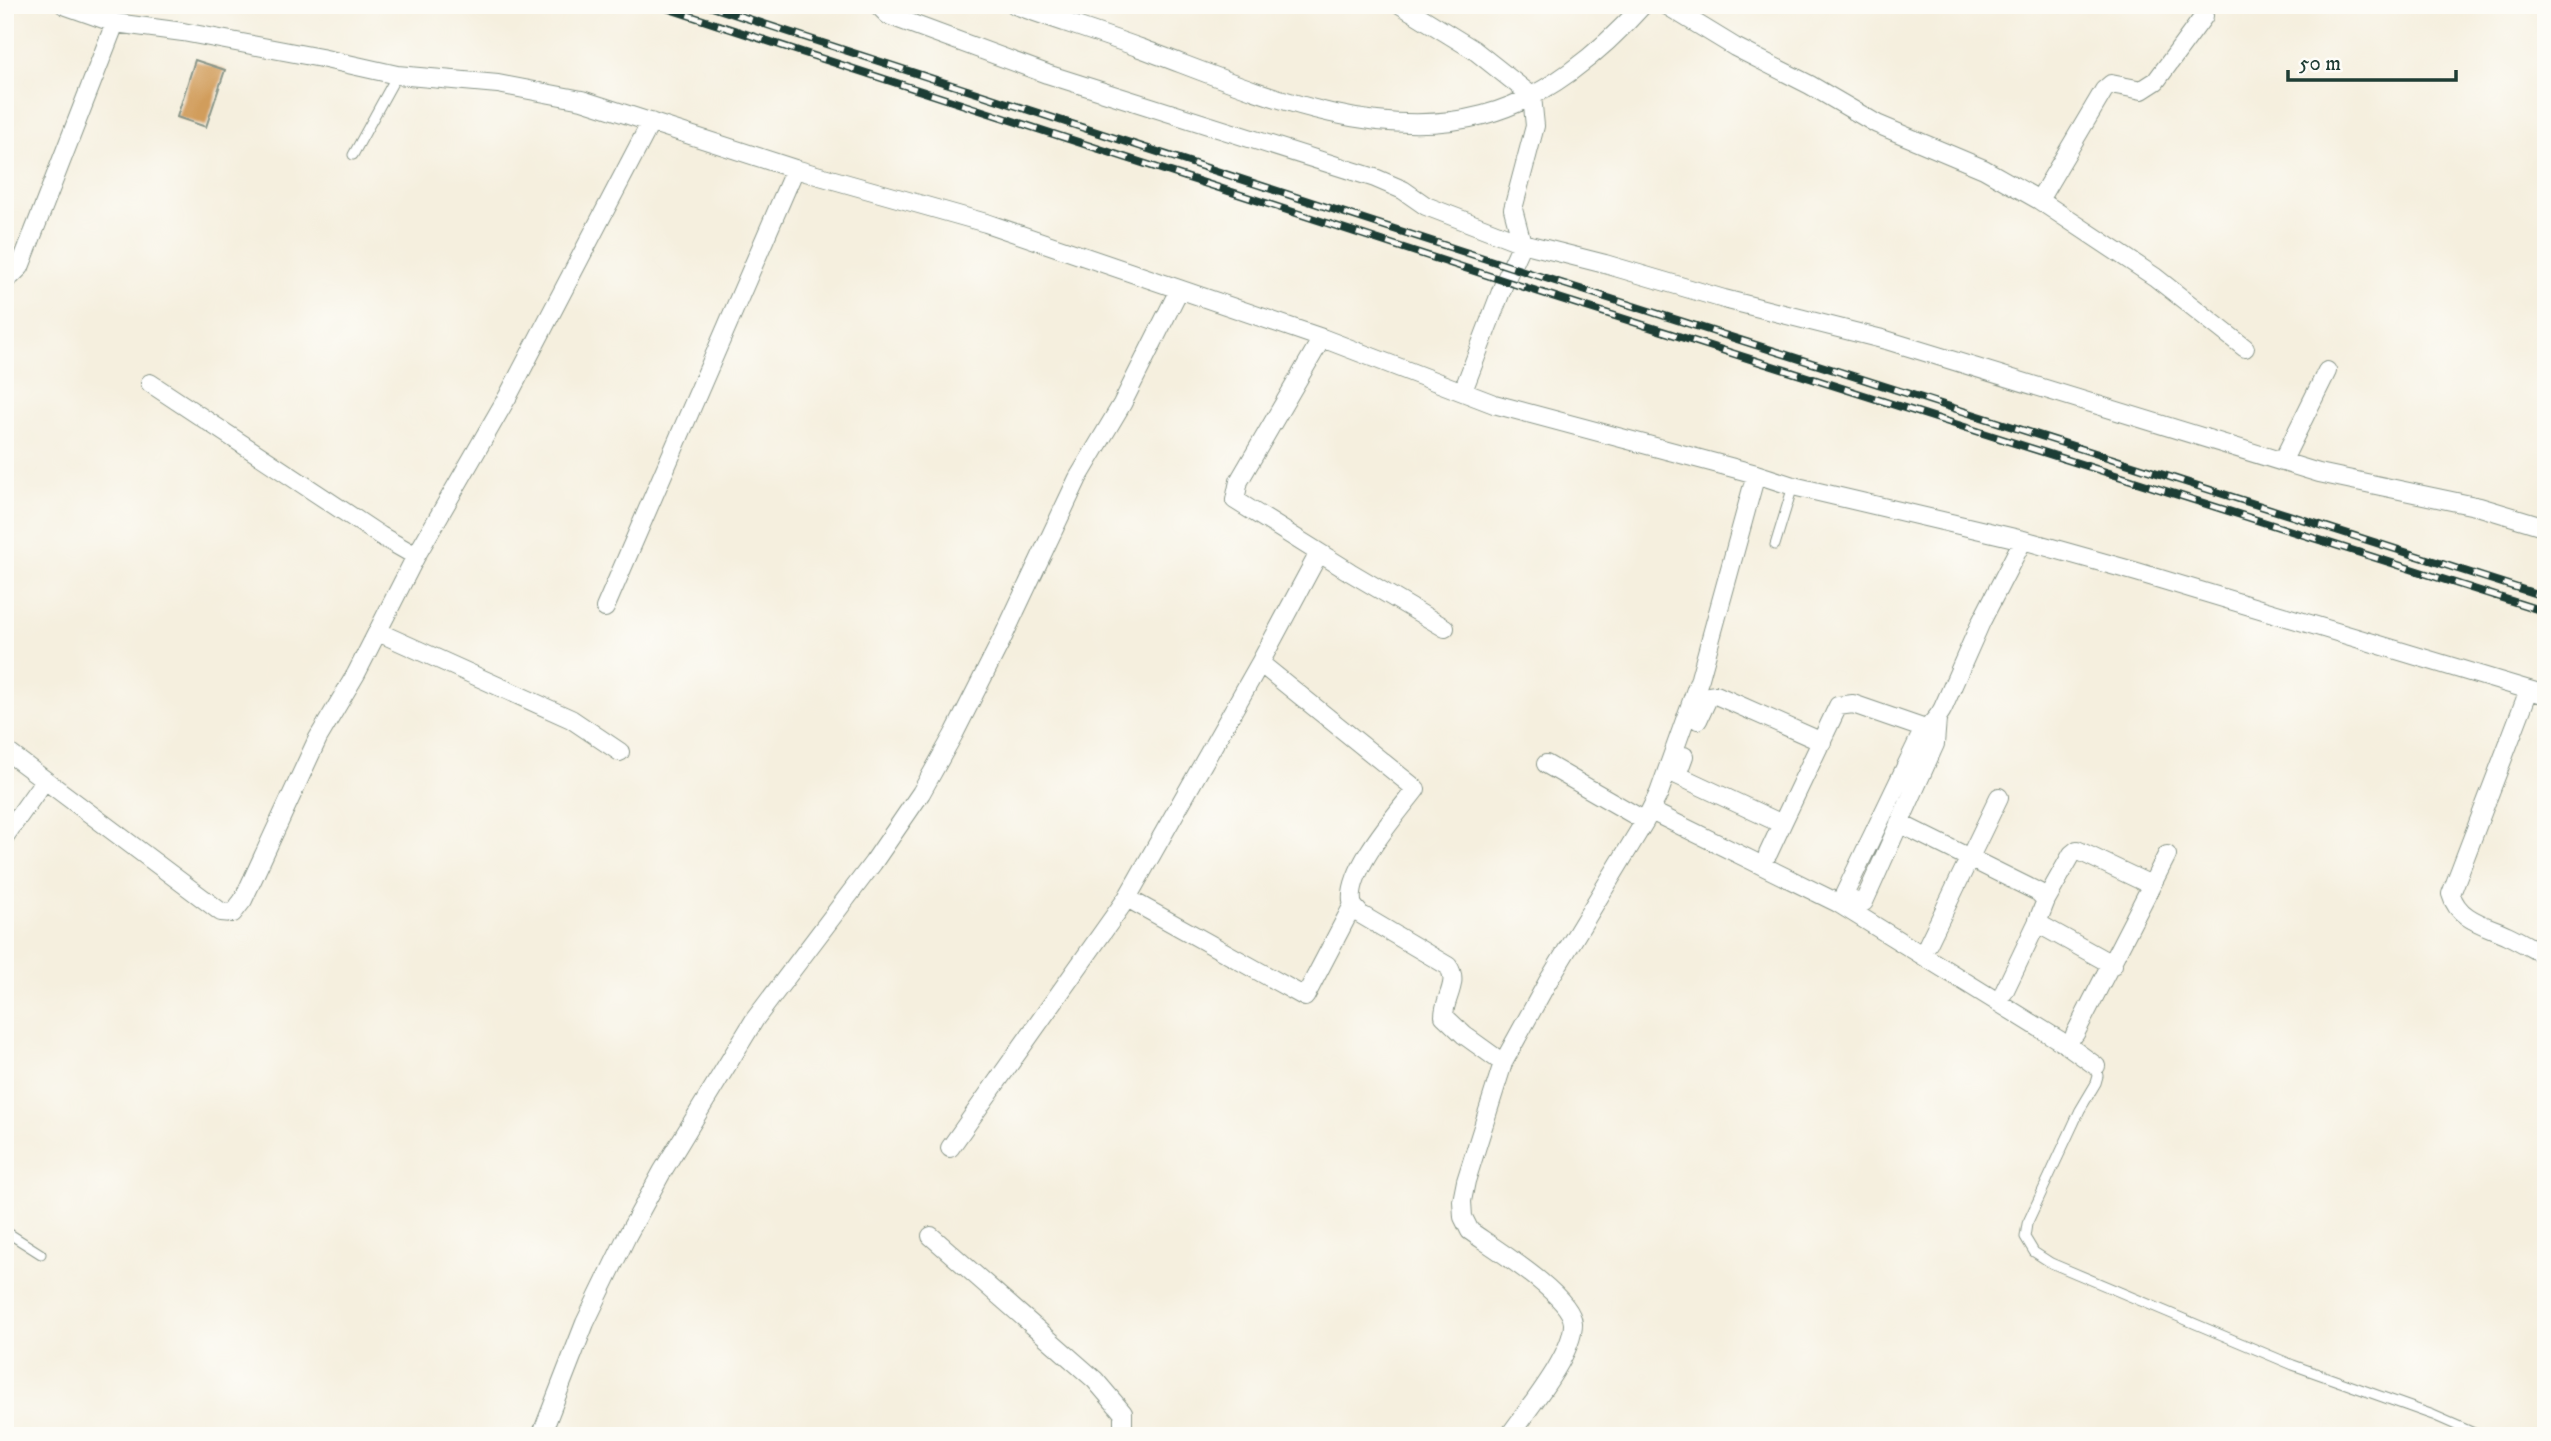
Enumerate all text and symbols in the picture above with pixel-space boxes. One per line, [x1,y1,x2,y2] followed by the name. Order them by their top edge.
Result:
[2288,38,2456,82] scale bar
[2299,51,2341,77] text: 50 m

